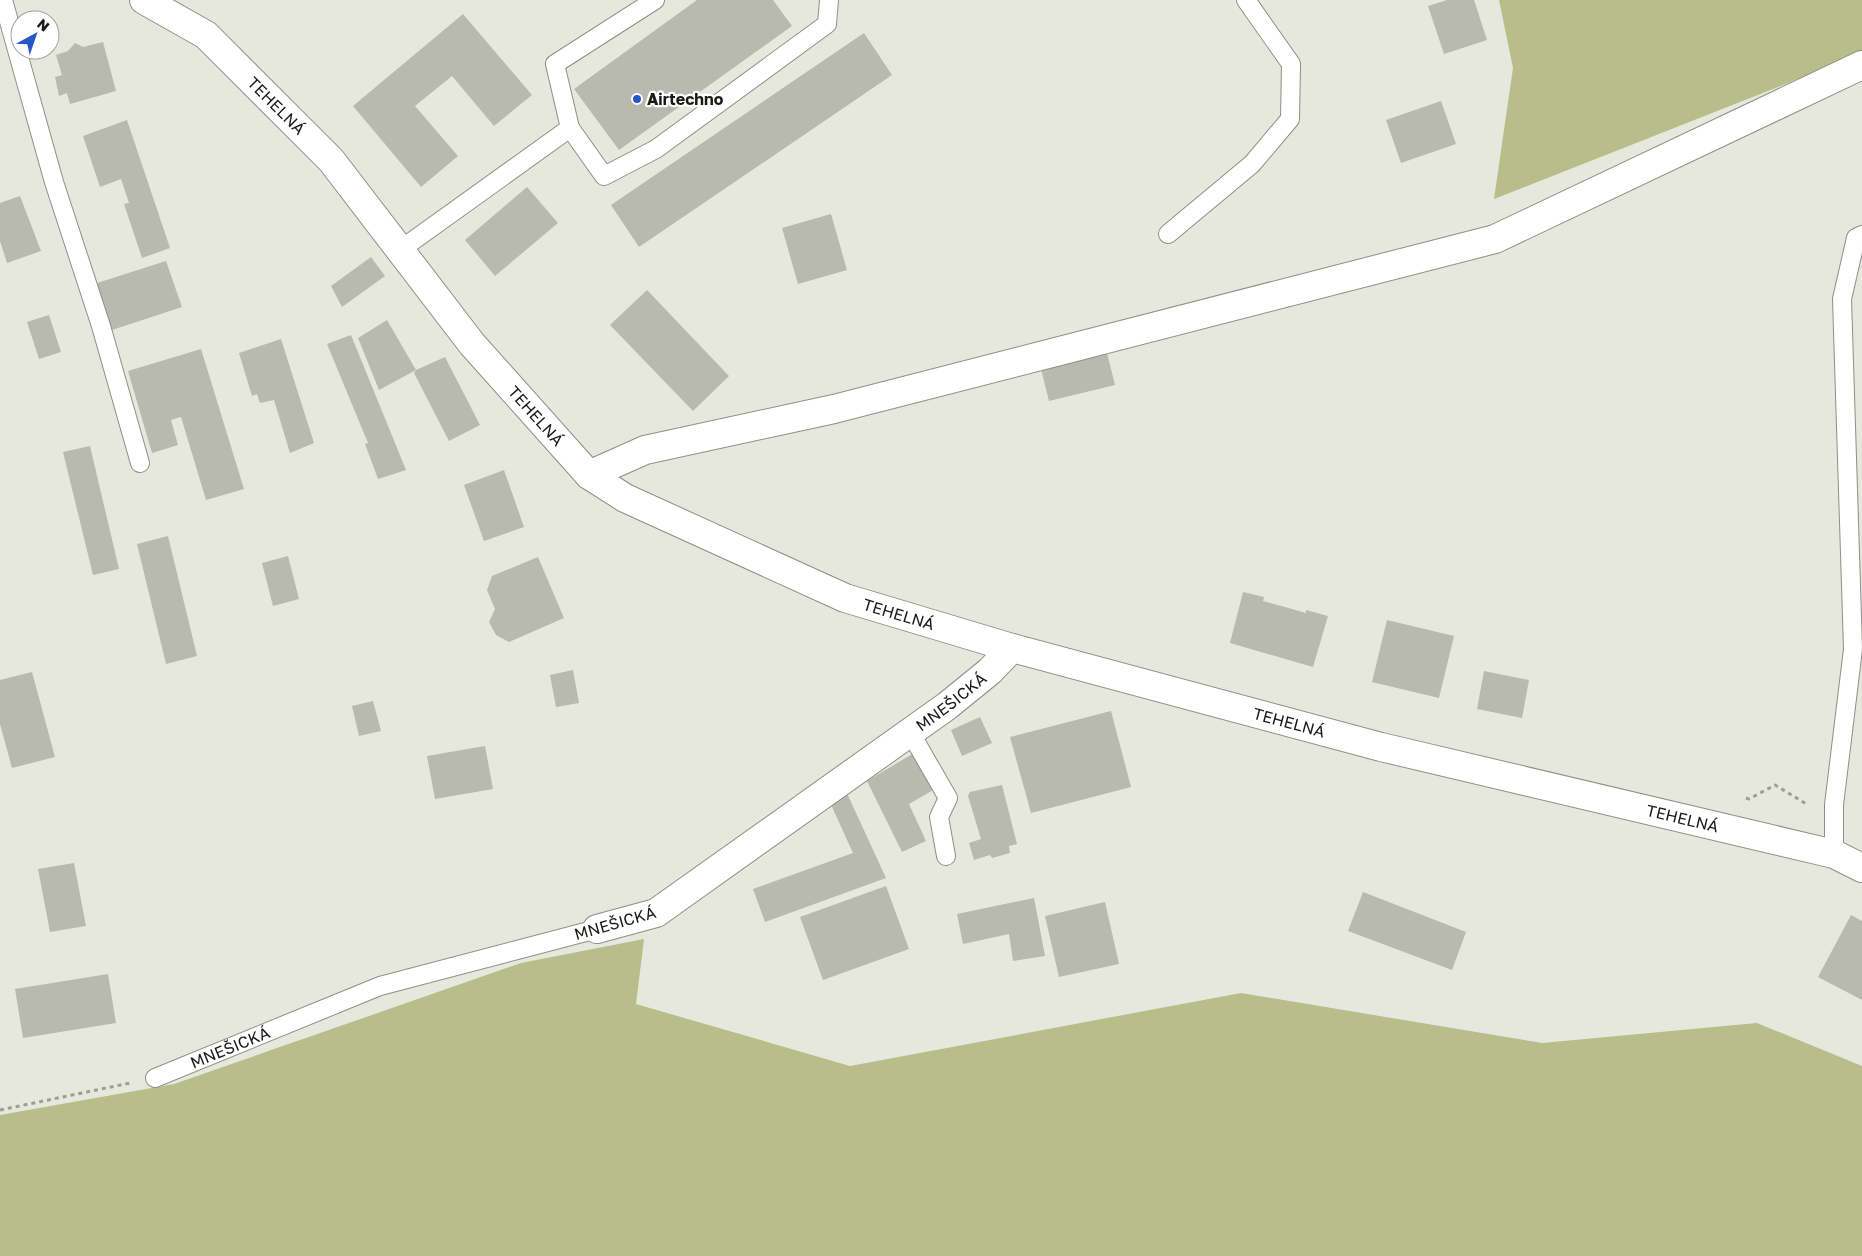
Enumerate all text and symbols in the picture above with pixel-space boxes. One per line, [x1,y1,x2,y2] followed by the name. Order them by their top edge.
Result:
[10,10,60,60] north arrow
[34,15,53,35] text: N
[243,72,310,139] street label: TEHELNÁ
[647,89,724,109] place label: Airtechno
[631,93,643,105] marker: Airtechno
[504,382,568,450] street label: TEHELNÁ
[861,594,937,634] street label: TEHELNÁ
[912,668,991,735] street label: MNEŠICKÁ
[1251,703,1327,742] street label: TEHELNÁ
[1644,800,1721,836] street label: TEHELNÁ
[572,902,658,944] street label: MNEŠICKÁ
[187,1022,273,1072] street label: MNEŠICKÁ

